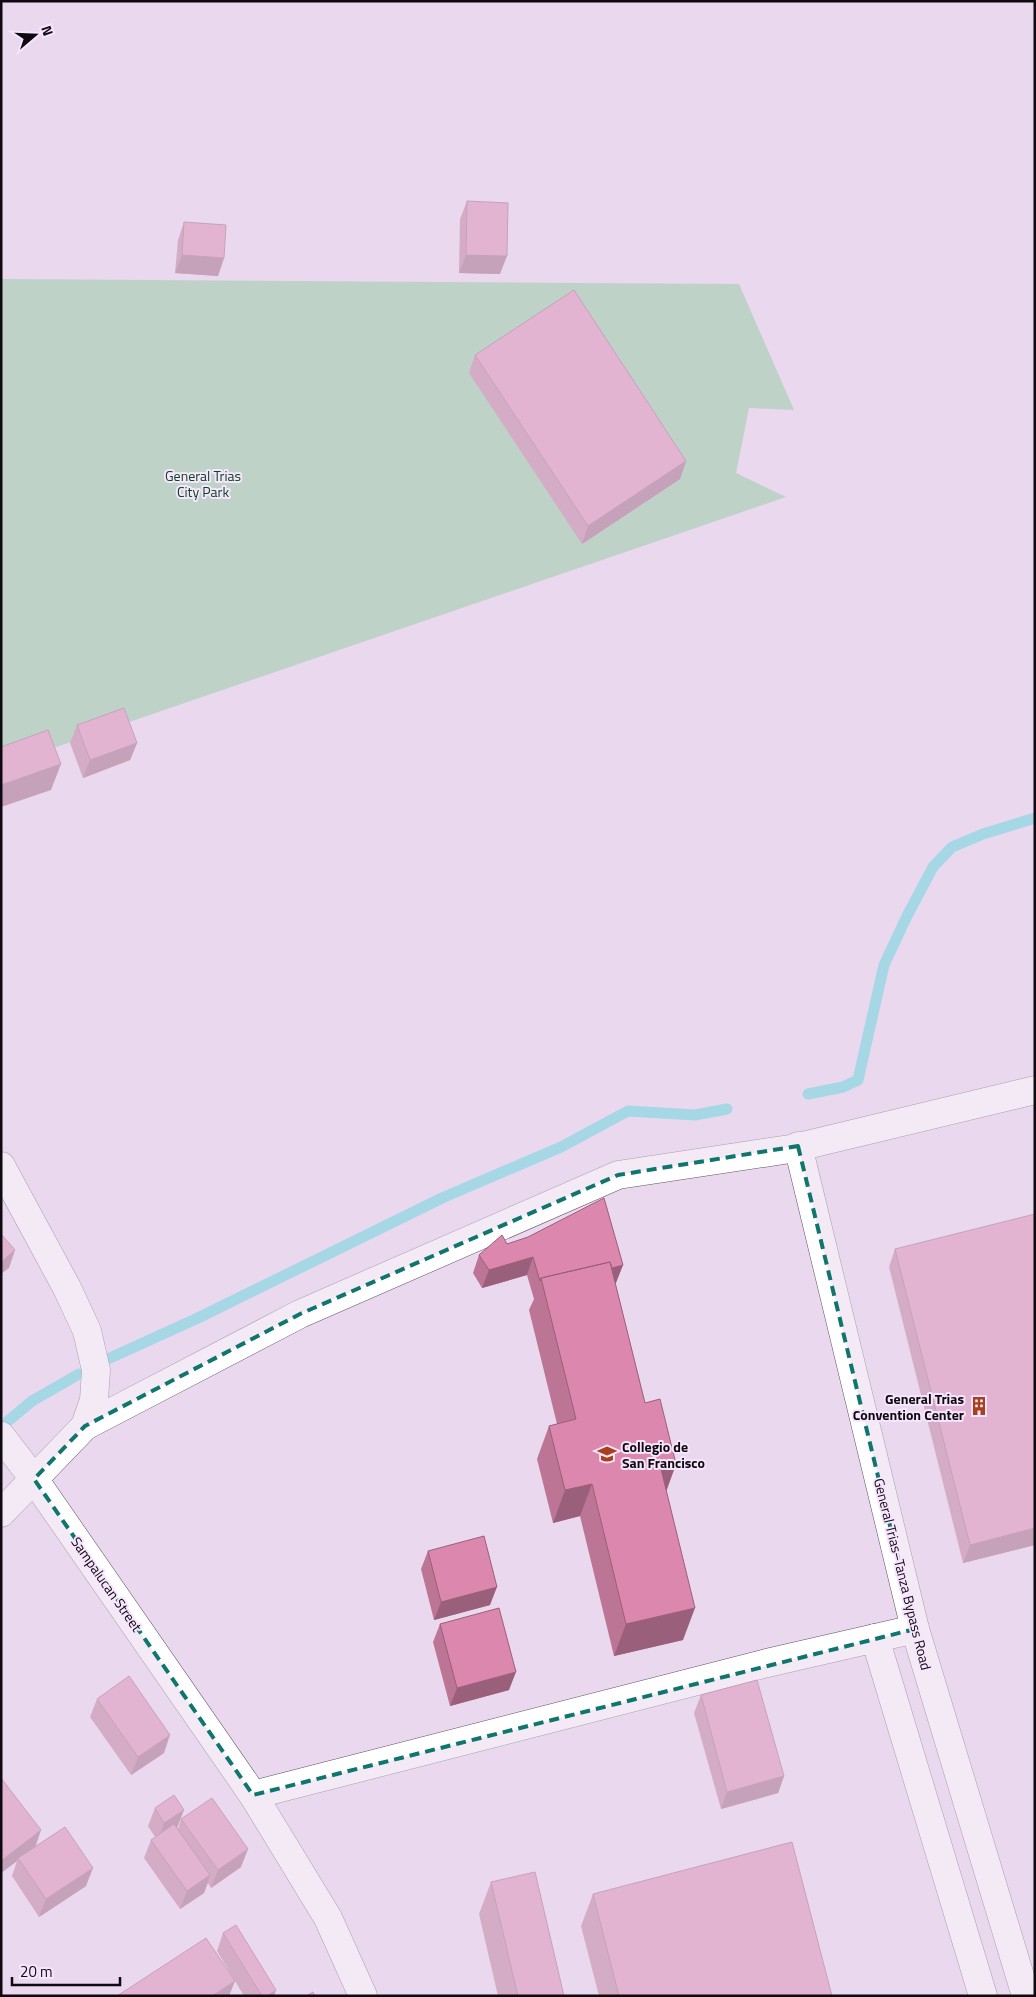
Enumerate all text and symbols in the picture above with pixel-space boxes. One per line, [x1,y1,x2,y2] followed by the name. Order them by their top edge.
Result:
[10,10,60,60] north arrow
[36,23,59,39] text: N
[165,465,241,502] park label: General Trias City Park
[853,1388,964,1425] place label: General Trias Convention Center
[968,1395,990,1417] building icon: General Trias Convention Center
[622,1436,705,1473] place label: Collegio de San Francisco
[596,1443,618,1465] school or university icon: Collegio de San Francisco
[869,1476,937,1672] street label: General Trias–Tanza Bypass Road
[67,1532,148,1636] street label: Sampalucan Street
[12,1954,120,1986] scale bar
[20,1960,53,1983] text: 20 m

